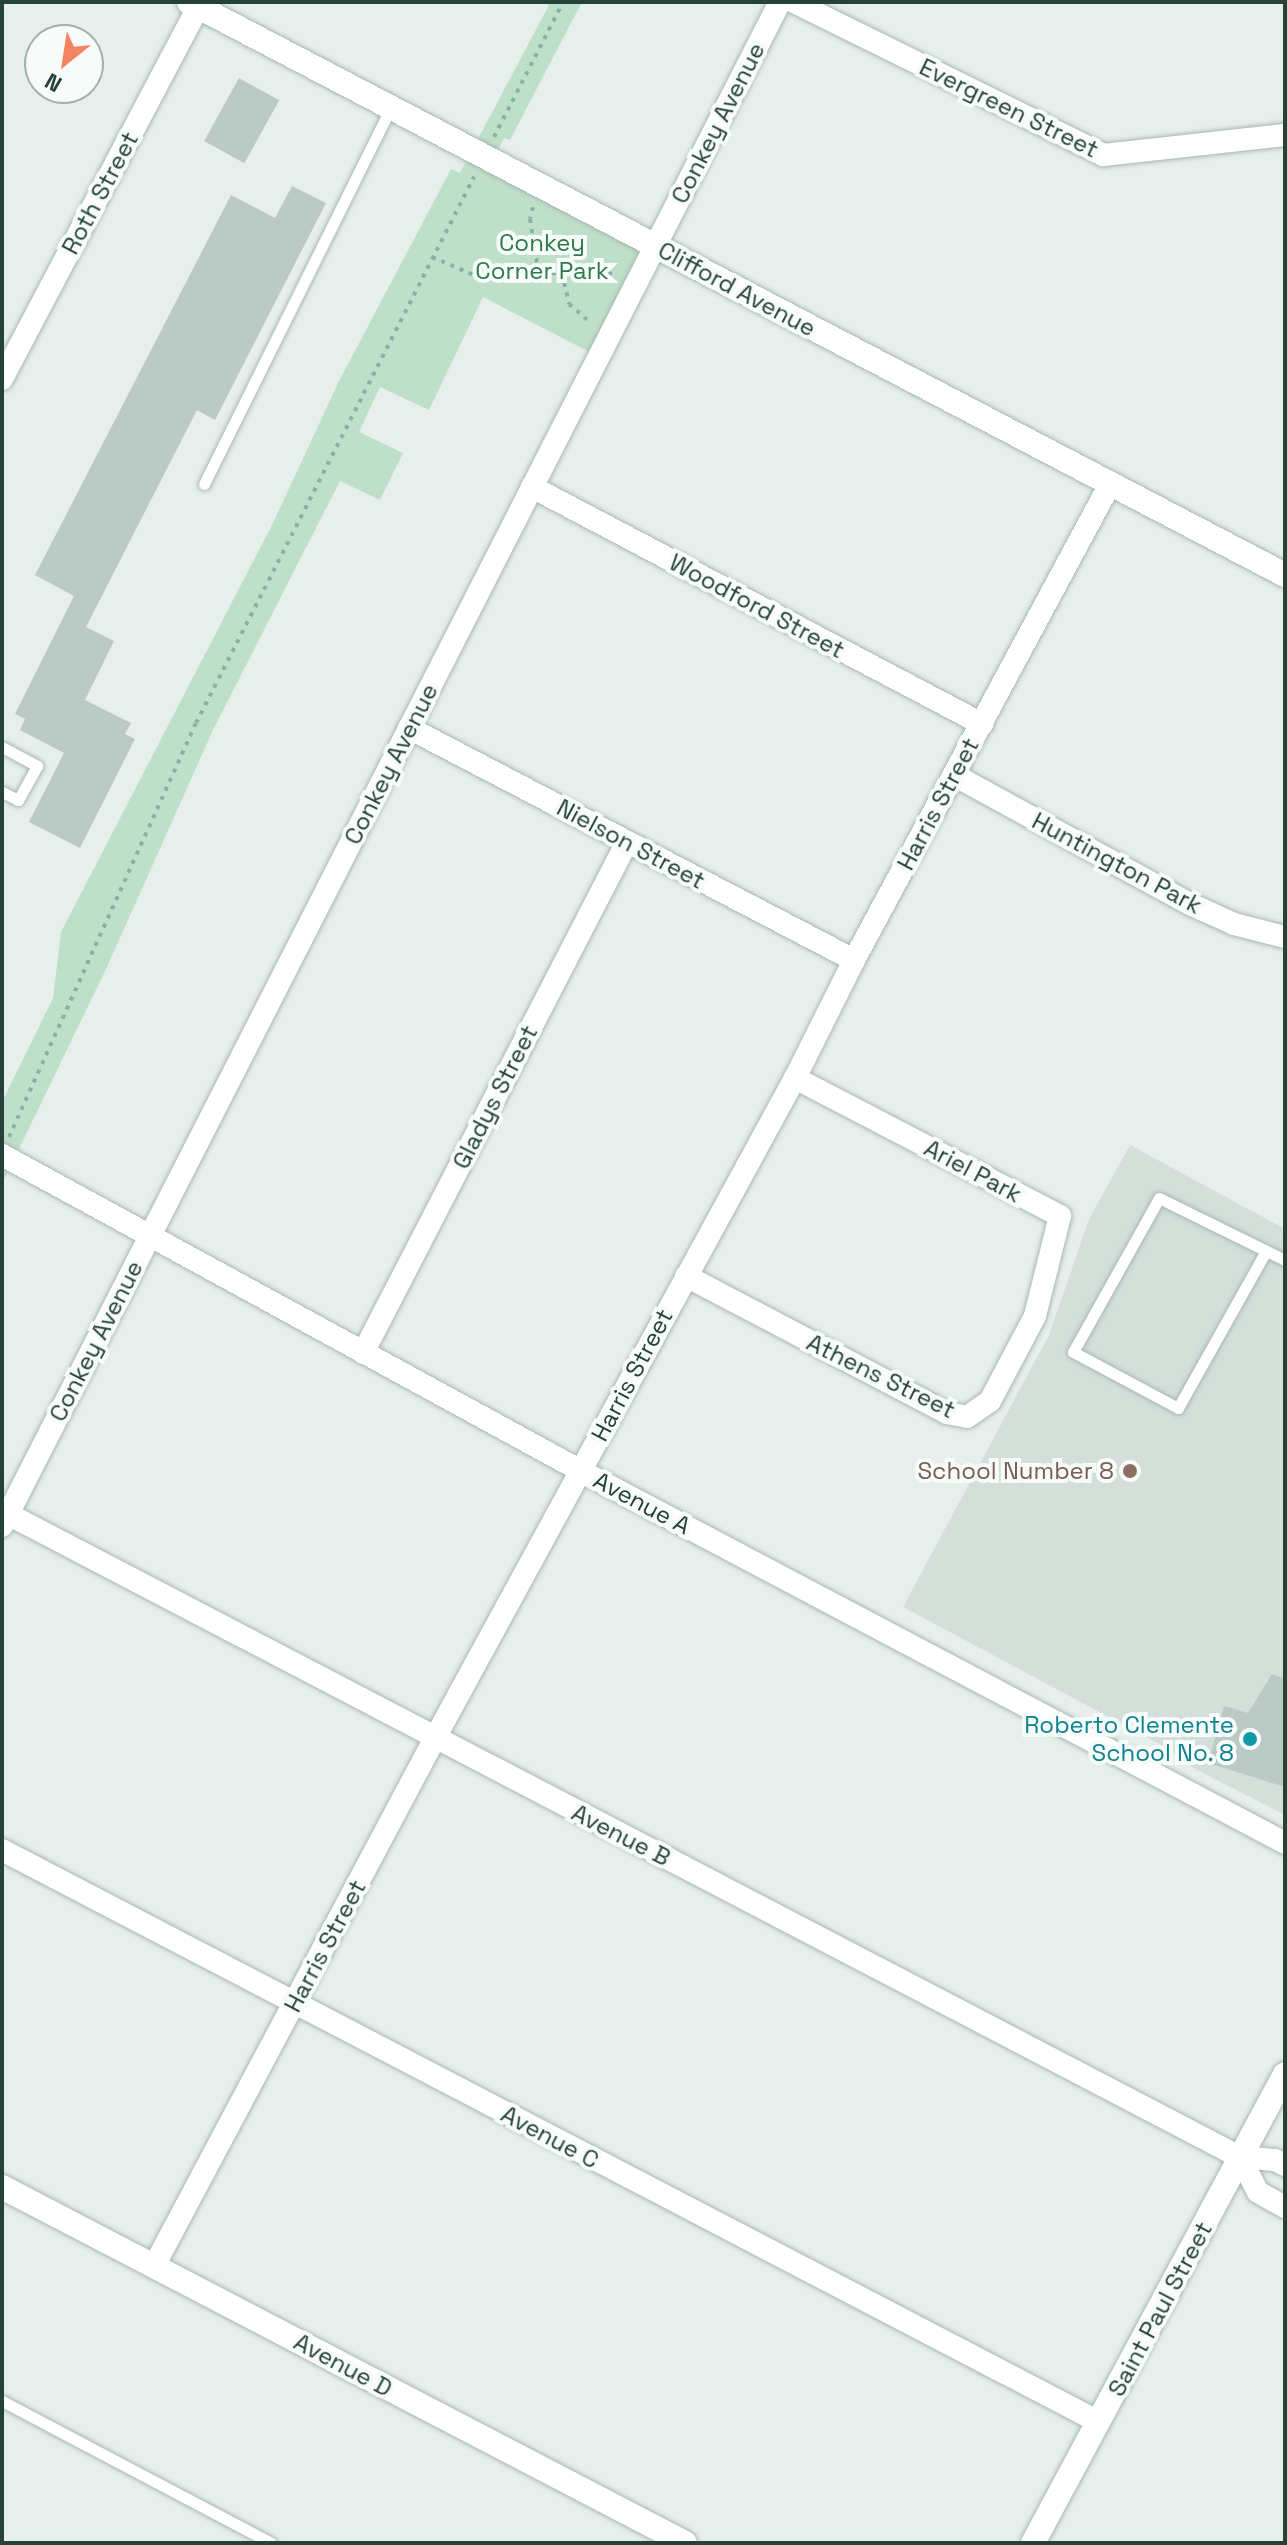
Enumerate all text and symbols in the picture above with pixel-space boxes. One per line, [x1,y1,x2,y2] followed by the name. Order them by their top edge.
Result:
[24,24,104,104] north arrow
[665,38,771,208] street label: Conkey Avenue
[915,52,1103,164] street label: Evergreen Street
[40,67,66,99] text: N
[56,127,144,259] street label: Roth Street
[475,229,609,285] park label: Conkey Corner Park
[653,235,821,343] street label: Clifford Avenue
[664,548,850,664] street label: Woodford Street
[338,679,444,849] street label: Conkey Avenue
[891,733,985,875] street label: Harris Street
[552,793,710,895] street label: Nielson Street
[1027,806,1207,920] street label: Huntington Park
[446,1020,544,1174] street label: Gladys Street
[919,1133,1027,1209] street label: Ariel Park
[43,1256,149,1426] street label: Conkey Avenue
[585,1304,679,1446] street label: Harris Street
[802,1328,960,1424] street label: Athens Street
[917,1457,1114,1485] place label: School Number 8
[1121,1462,1139,1480] marker: School Number 8
[588,1465,696,1541] street label: Avenue A
[1024,1711,1234,1767] place label: Roberto Clemente School No. 8
[1241,1730,1259,1748] marker: Roberto Clemente School No. 8
[567,1798,675,1872] street label: Avenue B
[278,1875,372,2017] street label: Harris Street
[496,2099,604,2175] street label: Avenue C
[1102,2217,1218,2401] street label: Saint Paul Street
[289,2327,397,2403] street label: Avenue D

